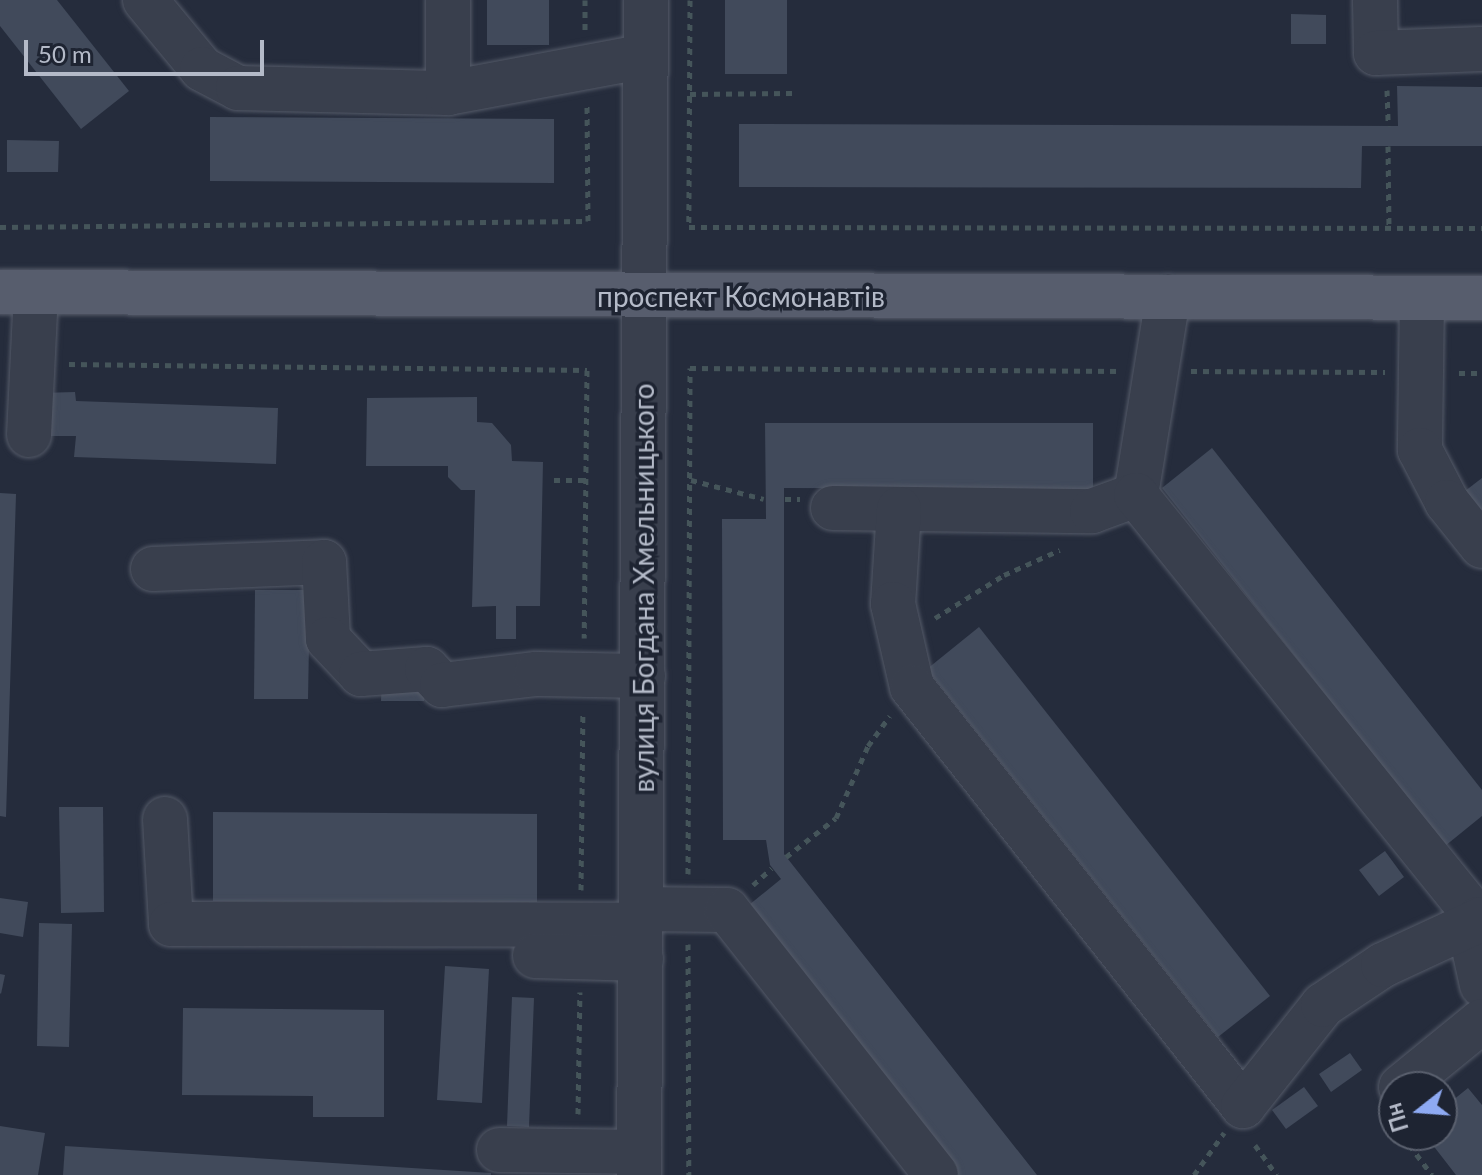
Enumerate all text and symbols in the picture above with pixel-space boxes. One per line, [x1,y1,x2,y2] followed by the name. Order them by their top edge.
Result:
[28,24,268,74] scale bar
[38,39,92,68] text: 50 m
[597,279,885,313] street label: проспект Космонавтів
[626,383,660,793] street label: вулиця Богдана Хмельницького
[1378,1071,1458,1151] north arrow
[1379,1100,1414,1135] text: Пн

